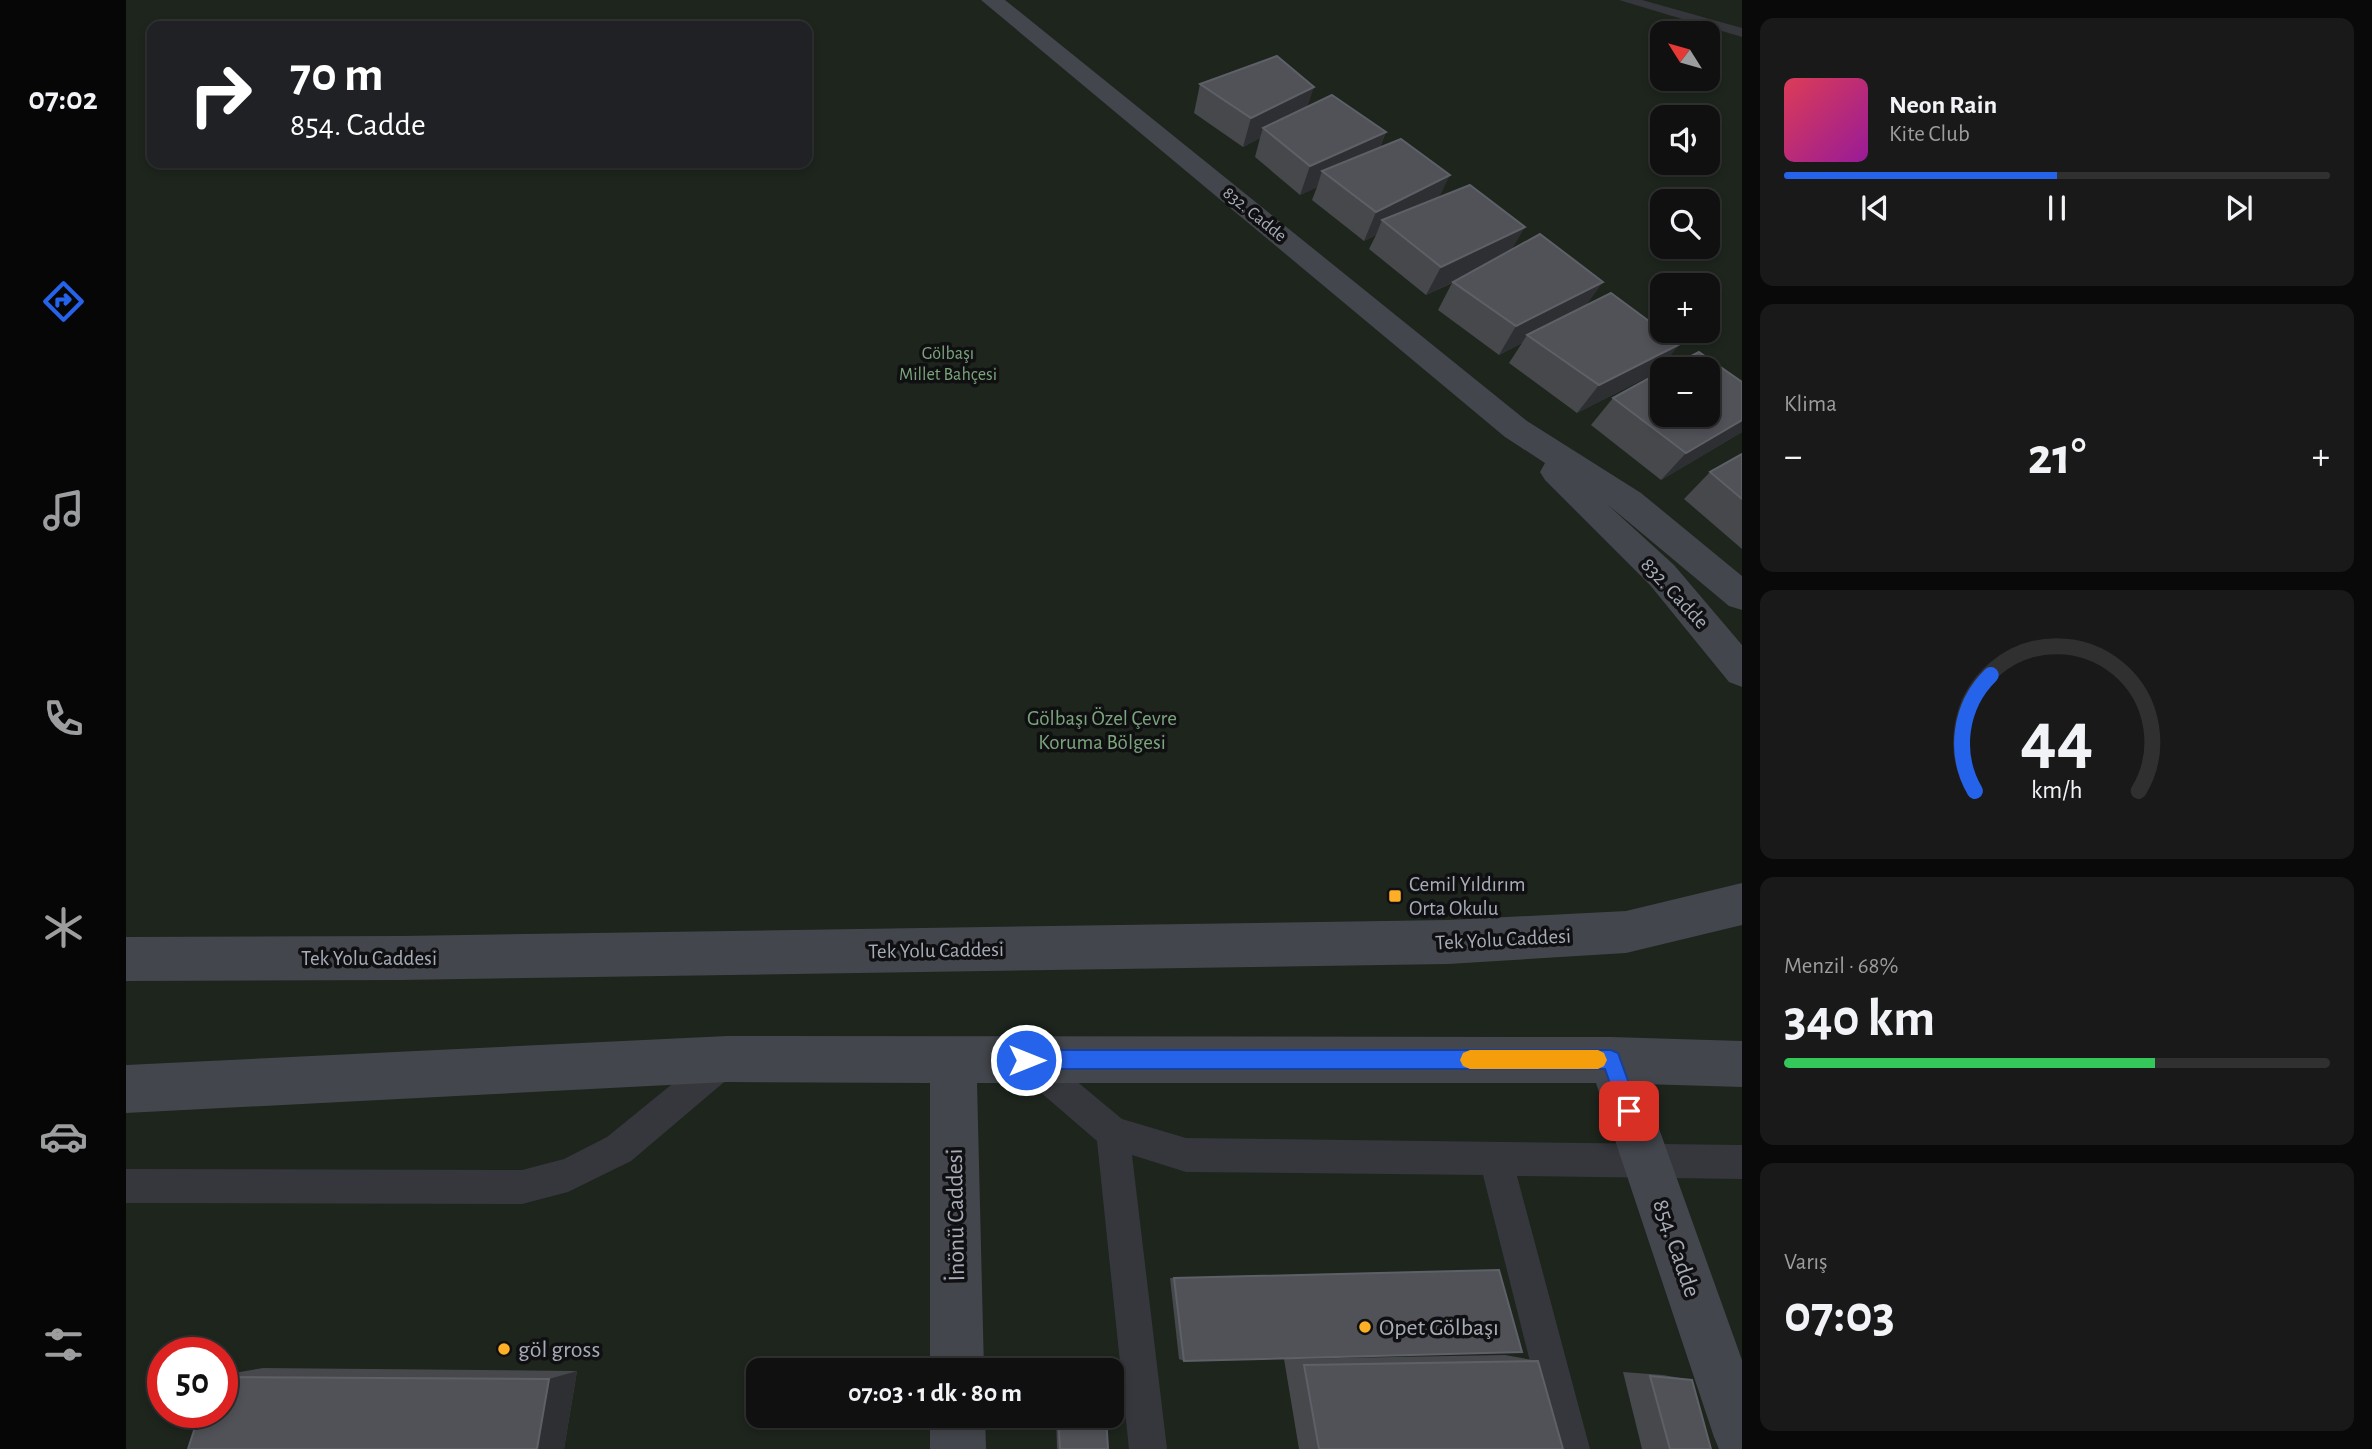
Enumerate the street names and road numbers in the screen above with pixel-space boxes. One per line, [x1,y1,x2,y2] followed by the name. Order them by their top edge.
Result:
[1219,184,1290,246] street label: 832. Cadde
[1637,554,1712,633] street label: 832. Cadde
[1435,925,1571,954] street label: Tek Yolu Caddesi
[868,939,1004,962] street label: Tek Yolu Caddesi
[301,948,437,969] street label: Tek Yolu Caddesi
[942,1148,969,1282] street label: İnönü Caddesi
[1648,1196,1704,1300] street label: 854. Cadde

